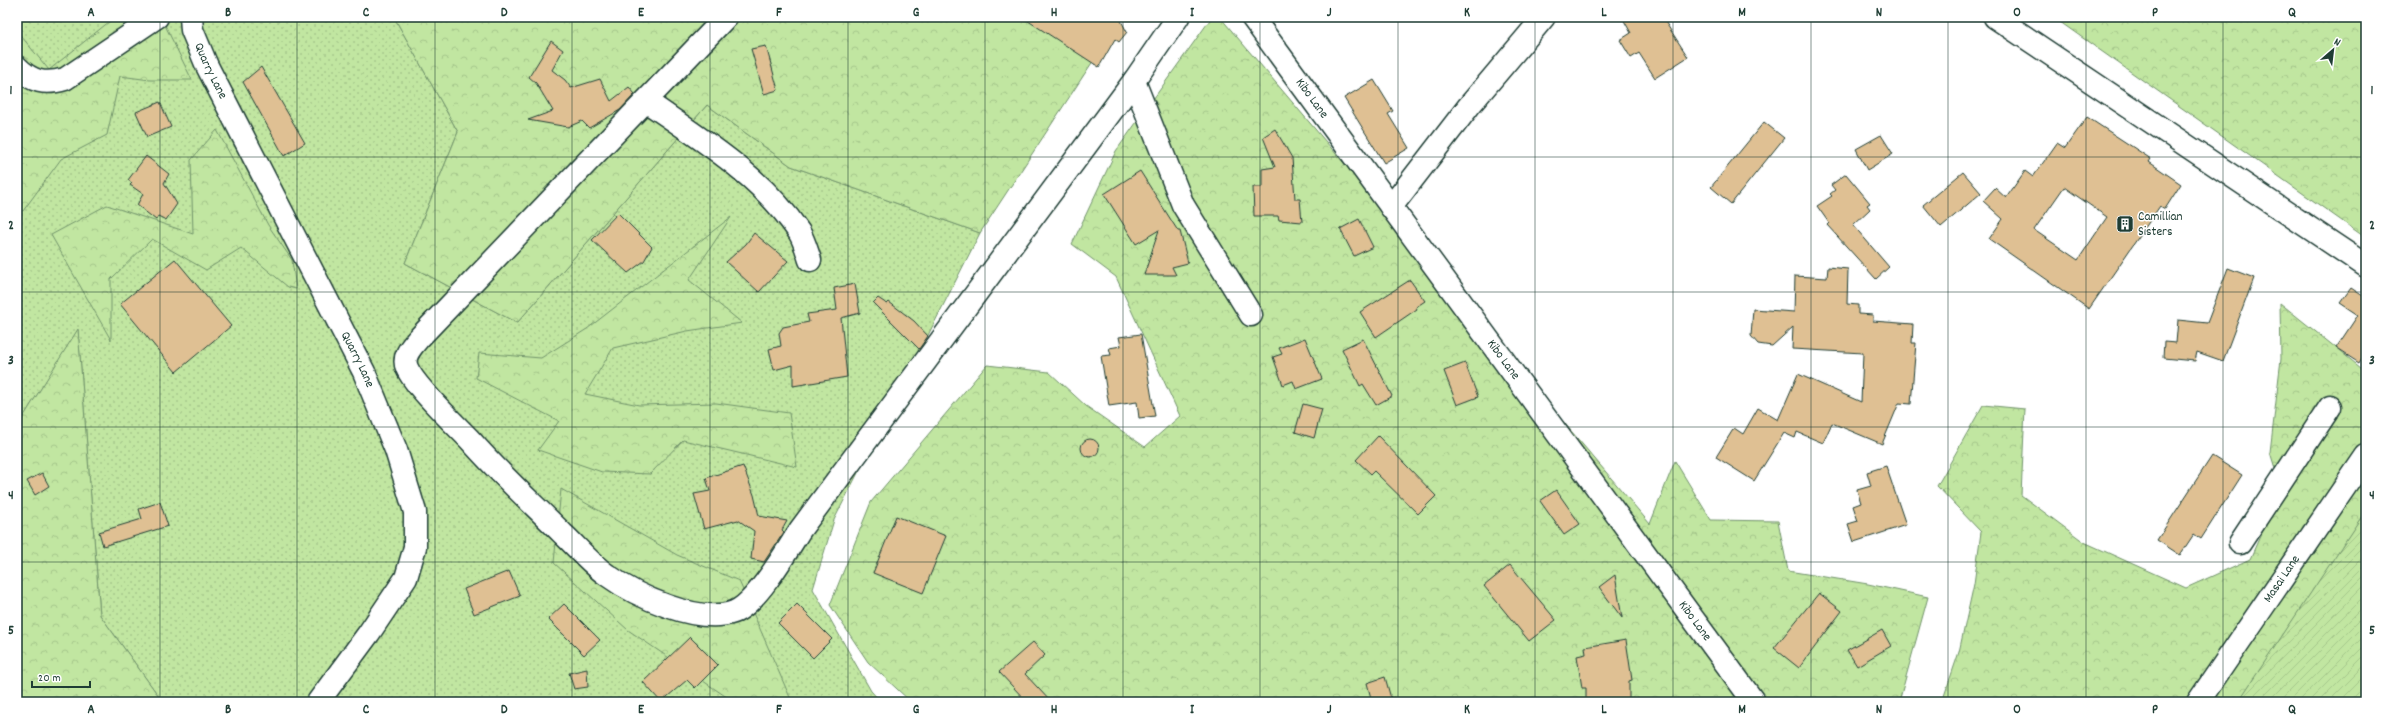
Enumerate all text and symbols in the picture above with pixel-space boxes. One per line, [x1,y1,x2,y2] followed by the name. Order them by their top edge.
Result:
[87,4,95,23] text: A
[225,4,231,23] text: B
[363,4,370,23] text: C
[501,4,508,23] text: D
[638,4,645,23] text: E
[776,4,782,23] text: F
[913,4,920,23] text: G
[1051,4,1058,23] text: H
[1190,4,1195,23] text: I
[1327,4,1332,23] text: J
[1464,4,1470,23] text: K
[1601,4,1607,23] text: L
[1738,4,1746,23] text: M
[1876,4,1882,23] text: N
[2013,4,2021,23] text: O
[2152,4,2158,23] text: P
[2288,4,2296,23] text: Q
[2313,30,2353,70] north arrow
[2331,35,2343,52] text: N
[189,40,232,103] street label: Quarry Lane
[1290,74,1333,123] street label: Kibo Lane
[10,82,13,101] text: 1
[2371,82,2374,101] text: 1
[2138,208,2183,242] place label: Camillian Sisters
[2115,214,2135,234] building icon: Camillian Sisters
[8,217,14,236] text: 2
[2369,217,2375,236] text: 2
[335,328,379,391] street label: Quarry Lane
[1482,336,1525,384] street label: Kibo Lane
[8,352,14,371] text: 3
[2369,352,2375,371] text: 3
[8,487,14,506] text: 4
[2369,487,2375,506] text: 4
[2259,551,2305,607] street label: Masai Lane
[1673,597,1716,646] street label: Kibo Lane
[8,622,14,641] text: 5
[2369,622,2375,641] text: 5
[32,663,90,689] scale bar
[38,670,61,687] text: 20 m
[87,701,95,719] text: A
[225,701,231,719] text: B
[363,701,370,719] text: C
[501,701,508,719] text: D
[638,701,645,719] text: E
[776,701,782,719] text: F
[913,701,920,719] text: G
[1051,701,1058,719] text: H
[1190,701,1195,719] text: I
[1327,701,1332,719] text: J
[1464,701,1470,719] text: K
[1601,701,1607,719] text: L
[1738,701,1746,719] text: M
[1876,701,1882,719] text: N
[2013,701,2021,719] text: O
[2152,701,2158,719] text: P
[2288,701,2296,719] text: Q

